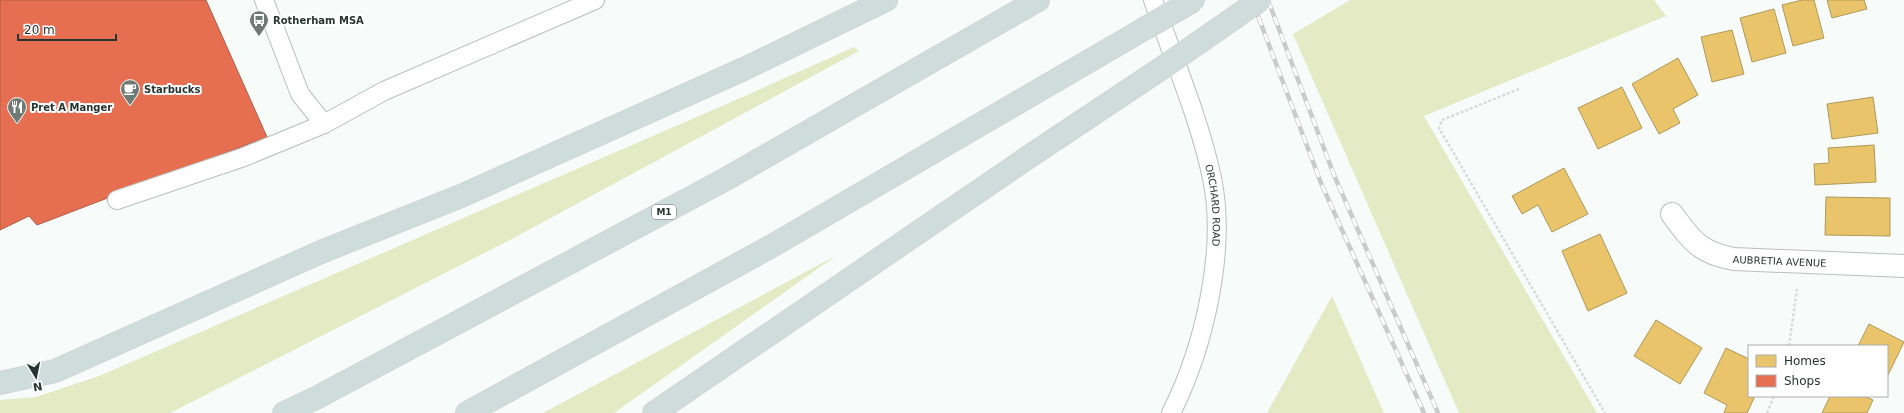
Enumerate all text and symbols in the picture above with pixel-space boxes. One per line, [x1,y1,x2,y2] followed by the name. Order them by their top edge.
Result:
[248,9,270,37] bus stop icon: Rotherham MSA
[273,15,364,26] place label: Rotherham MSA
[18,16,116,42] scale bar
[24,23,55,37] text: 20 m
[119,78,141,106] cafe icon: Starbucks
[144,84,201,95] place label: Starbucks
[6,96,28,124] restaurant icon: Pret A Manger
[31,102,112,113] place label: Pret A Manger
[1203,163,1222,247] street label: ORCHARD ROAD
[652,205,676,219] road number: M1
[1732,254,1827,269] street label: AUBRETIA AVENUE
[1748,345,1888,397] legend
[1784,354,1826,368] text: Homes
[16,357,56,397] north arrow
[1784,374,1820,388] text: Shops
[32,379,43,394] text: N

